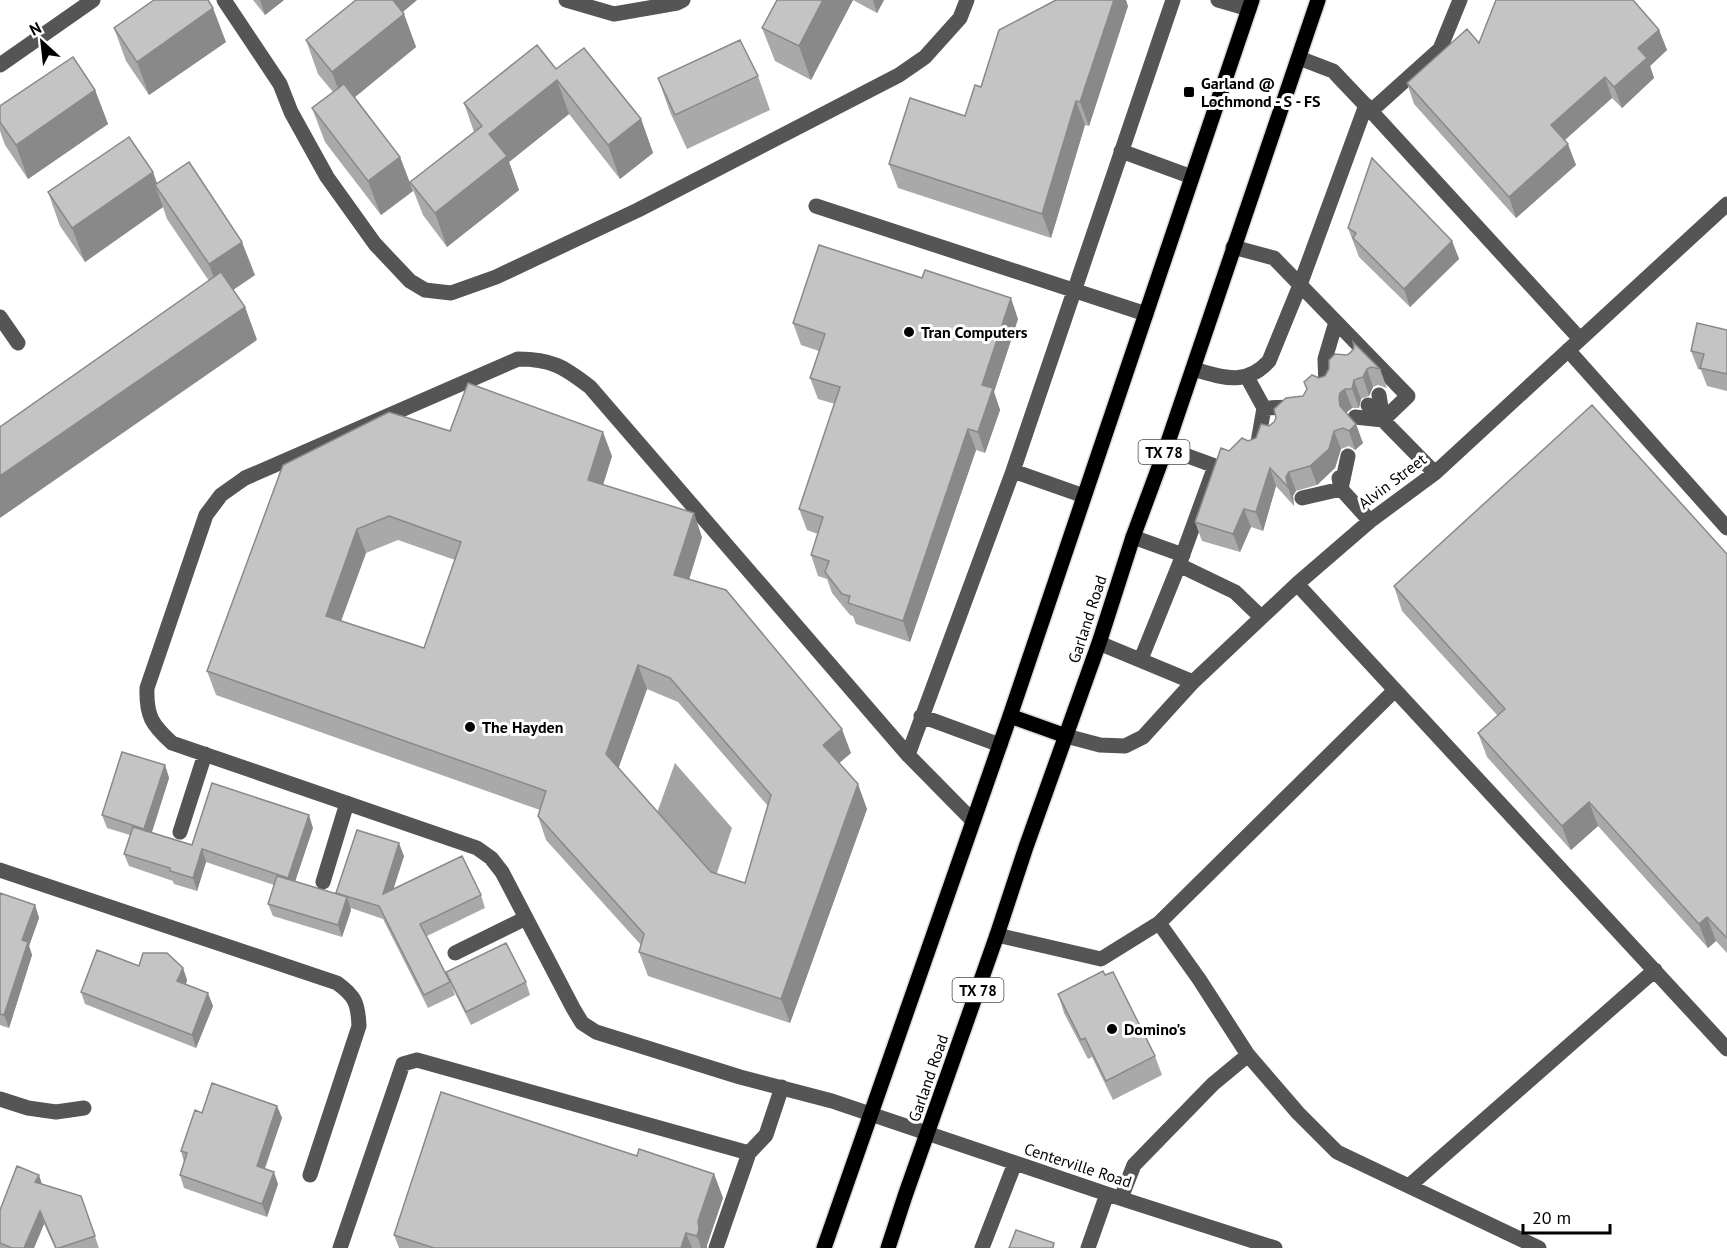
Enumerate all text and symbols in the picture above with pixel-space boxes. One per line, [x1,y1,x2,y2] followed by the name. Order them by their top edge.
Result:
[12,12,72,72] north arrow
[26,17,44,40] text: N
[1201,73,1321,111] place label: Garland @ Lochmond - S - FS
[1182,85,1196,99] marker: Garland @ Lochmond - S - FS
[921,322,1028,342] place label: Tran Computers
[902,325,916,339] marker: Tran Computers
[1138,440,1190,464] road number: TX 78
[1354,449,1430,513] street label: Alvin Street
[1063,573,1111,665] street label: Garland Road
[482,717,563,737] place label: The Hayden
[463,720,477,734] marker: The Hayden
[952,978,1004,1002] road number: TX 78
[1124,1019,1186,1039] place label: Domino's
[1105,1022,1119,1036] marker: Domino's
[904,1032,952,1124] street label: Garland Road
[1022,1138,1134,1192] street label: Centerville Road
[1523,1197,1610,1235] scale bar
[1532,1206,1571,1229] text: 20 m

